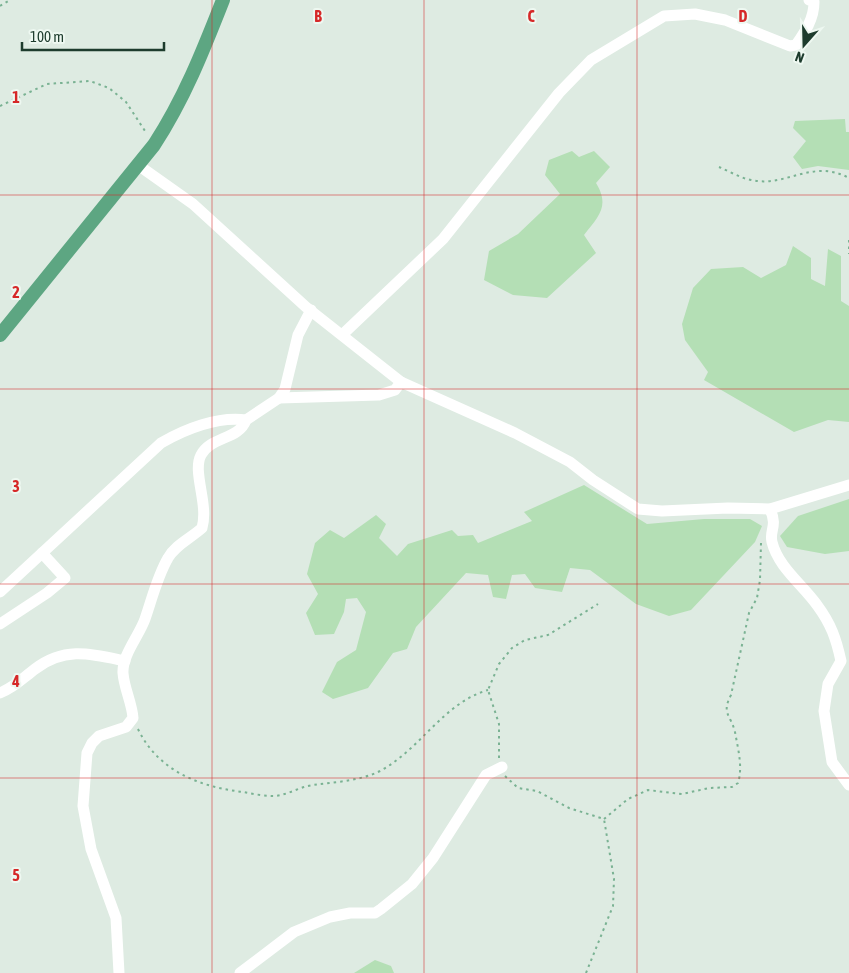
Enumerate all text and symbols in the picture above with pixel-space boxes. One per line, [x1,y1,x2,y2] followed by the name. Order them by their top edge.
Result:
[314,7,322,25] text: B
[527,7,535,25] text: C
[739,7,748,25] text: D
[22,20,165,52] scale bar
[779,20,829,70] north arrow
[30,28,64,45] text: 100 m
[793,48,806,66] text: N
[12,88,20,106] text: 1
[12,283,20,301] text: 2
[12,477,20,495] text: 3
[11,672,20,690] text: 4
[12,866,20,884] text: 5

